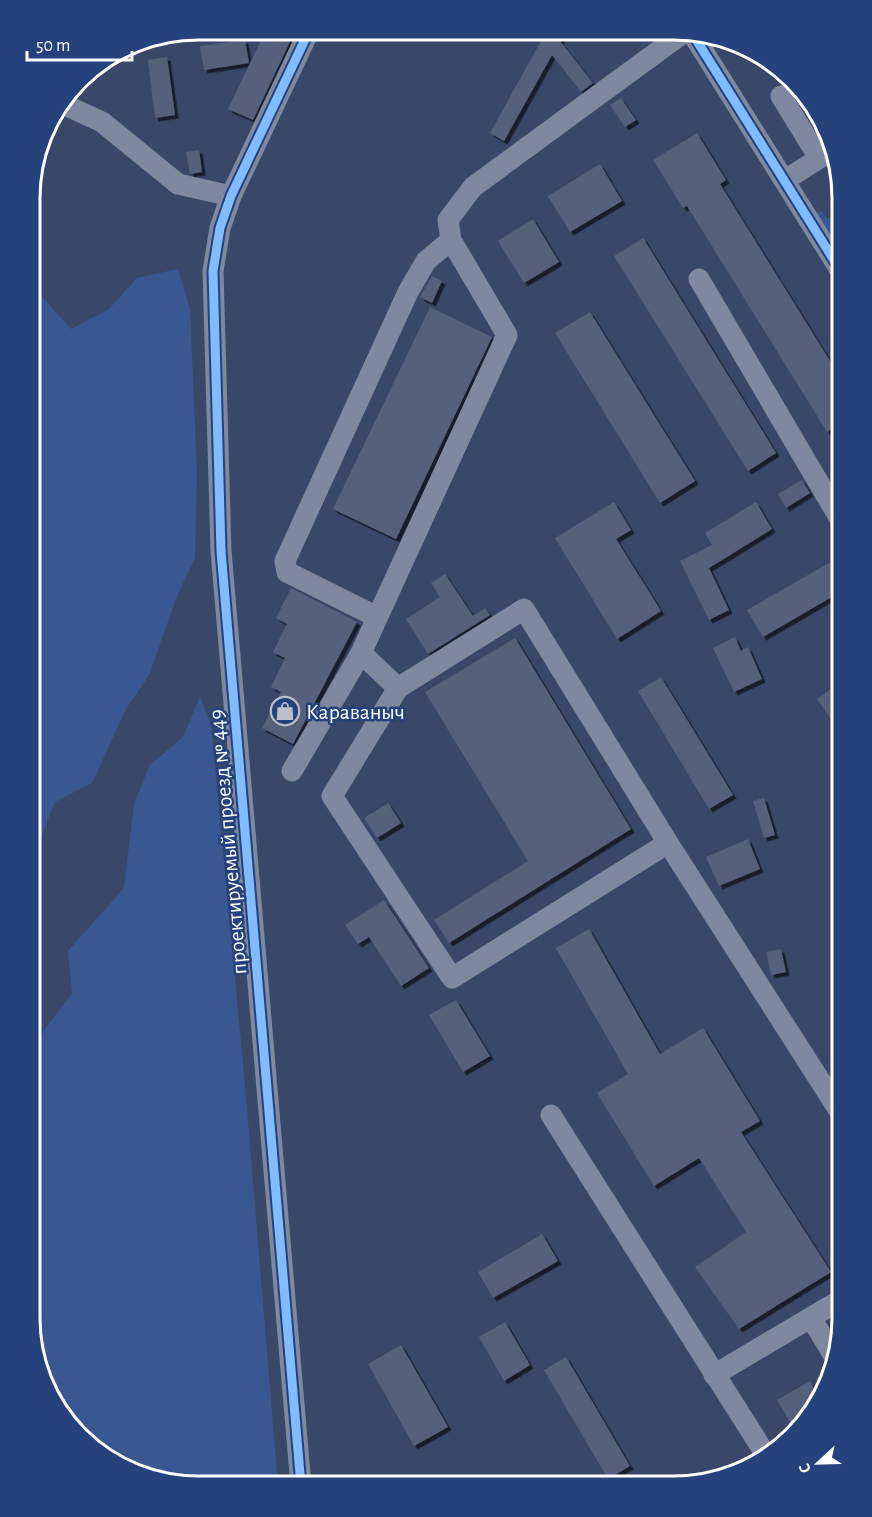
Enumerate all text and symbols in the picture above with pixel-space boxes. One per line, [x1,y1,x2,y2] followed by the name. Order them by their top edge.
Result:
[27,24,132,62] scale bar
[36,37,70,55] text: 50 m
[269,695,301,727] shop icon: Караваныч
[306,701,405,723] place label: Караваныч
[205,708,251,976] street label: проектируемый проезд № 449
[788,1433,848,1493] north arrow
[796,1461,814,1475] text: С

